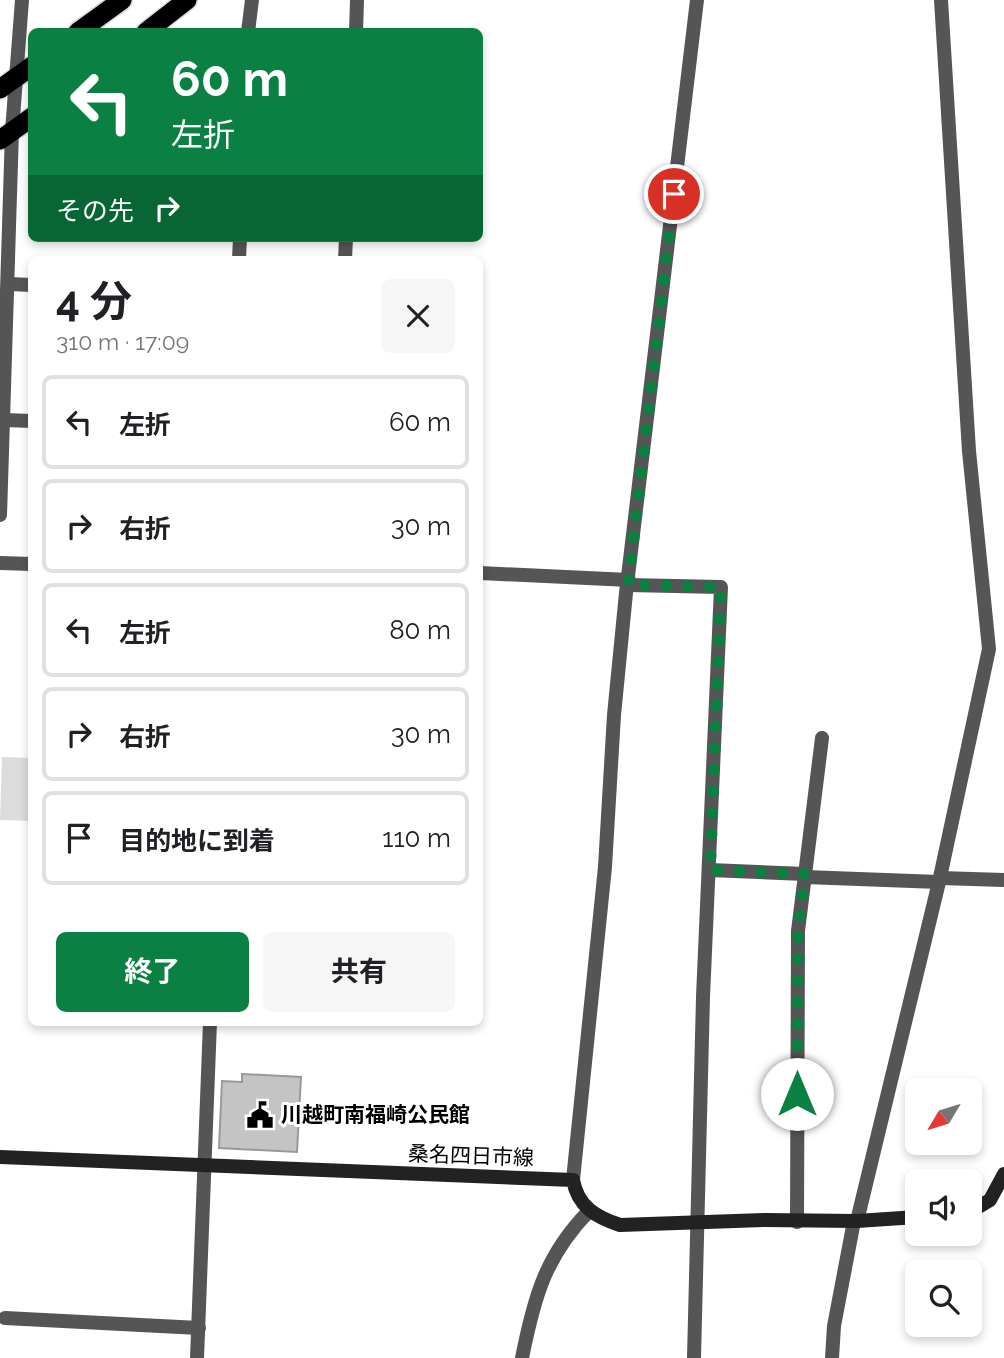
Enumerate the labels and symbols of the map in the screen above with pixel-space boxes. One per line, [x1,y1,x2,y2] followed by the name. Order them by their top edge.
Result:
[644,164,704,224] pin
[760,1057,834,1131] position arrow
[905,1078,982,1155] north arrow
[245,1100,275,1130] public building icon: 川越町南福崎公民館
[281,1102,470,1127] place label: 川越町南福崎公民館
[408,1141,534,1170] street label: 桑名四日市線

